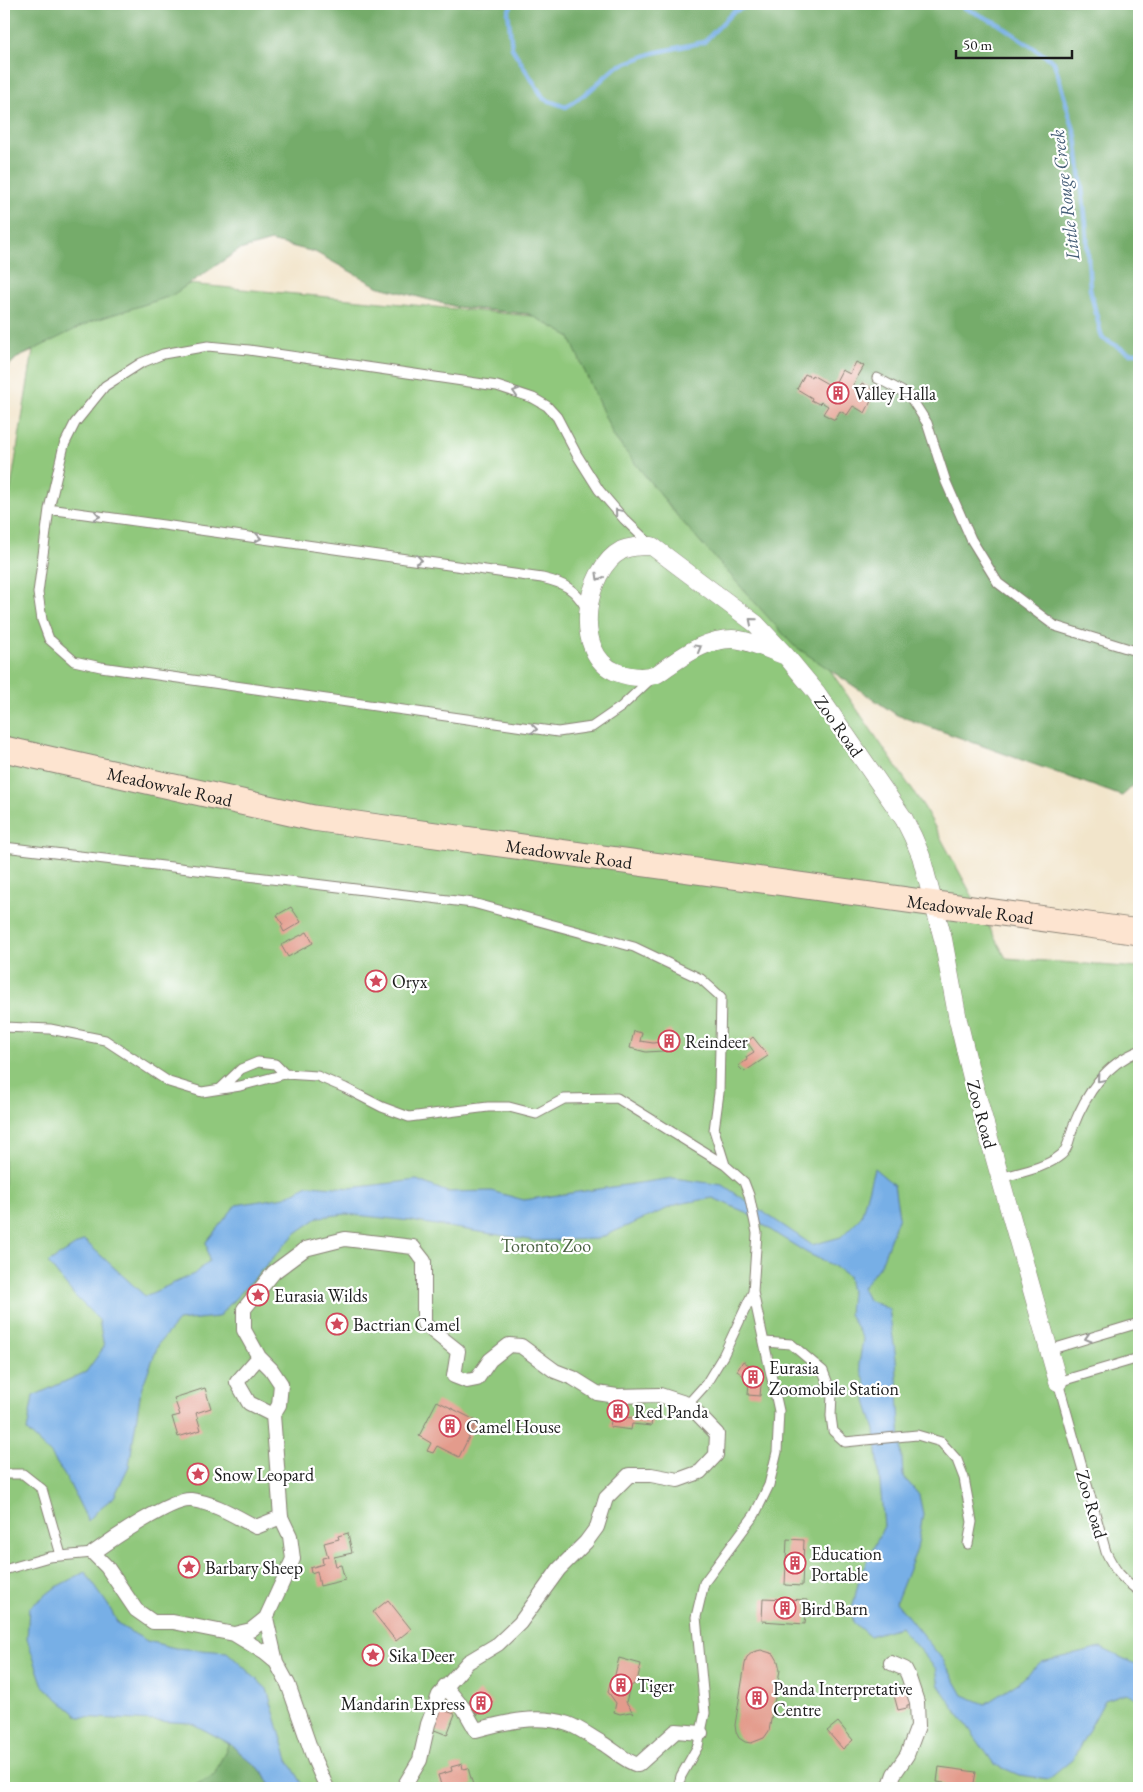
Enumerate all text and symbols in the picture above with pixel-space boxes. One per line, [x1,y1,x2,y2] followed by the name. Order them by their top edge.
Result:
[956,28,1072,60] scale bar
[963,35,992,54] text: 50 m
[1045,128,1086,263] water label: Little Rouge Creek
[826,381,850,405] building icon: Valley Halla
[854,382,937,405] place label: Valley Halla
[512,388,521,398] one-way arrow
[615,509,623,518] one-way arrow
[93,510,101,521] one-way arrow
[254,532,262,543] one-way arrow
[415,555,423,565] one-way arrow
[595,571,605,580] one-way arrow
[749,618,758,627] one-way arrow
[693,644,702,654] one-way arrow
[810,691,869,762] street label: Zoo Road
[530,723,539,733] one-way arrow
[105,761,236,811] street label: Meadowvale Road
[504,833,635,874] street label: Meadowvale Road
[905,889,1036,929] street label: Meadowvale Road
[364,969,388,993] place icon: Oryx
[392,970,428,993] place label: Oryx
[657,1029,681,1053] building icon: Reindeer
[685,1030,748,1053] place label: Reindeer
[1097,1073,1106,1082] one-way arrow
[962,1077,1002,1152] street label: Zoo Road
[501,1234,591,1257] park label: Toronto Zoo
[246,1283,270,1307] place icon: Eurasia Wilds
[274,1284,368,1307] place label: Eurasia Wilds
[325,1312,349,1336] place icon: Bactrian Camel
[353,1313,460,1336] place label: Bactrian Camel
[1085,1332,1093,1342] one-way arrow
[769,1356,899,1400] place label: Eurasia Zoomobile Station
[741,1365,765,1389] building icon: Eurasia Zoomobile Station
[606,1399,630,1423] building icon: Red Panda
[634,1400,709,1423] place label: Red Panda
[438,1414,462,1438] building icon: Camel House
[466,1415,561,1438] place label: Camel House
[186,1462,210,1486] place icon: Snow Leopard
[214,1463,315,1486] place label: Snow Leopard
[1071,1467,1113,1542] street label: Zoo Road
[811,1542,883,1586] place label: Education Portable
[783,1551,807,1575] building icon: Education Portable
[177,1555,201,1579] place icon: Barbary Sheep
[205,1556,303,1579] place label: Barbary Sheep
[773,1596,797,1620] building icon: Bird Barn
[801,1597,868,1620] place label: Bird Barn
[361,1643,385,1667] place icon: Sika Deer
[389,1644,454,1667] place label: Sika Deer
[609,1673,633,1697] building icon: Tiger
[637,1674,674,1697] place label: Tiger
[773,1677,913,1721] place label: Panda Interpretative Centre
[745,1686,769,1710] building icon: Panda Interpretative Centre
[469,1691,493,1715] building icon: Mandarin Express
[341,1692,465,1715] place label: Mandarin Express

